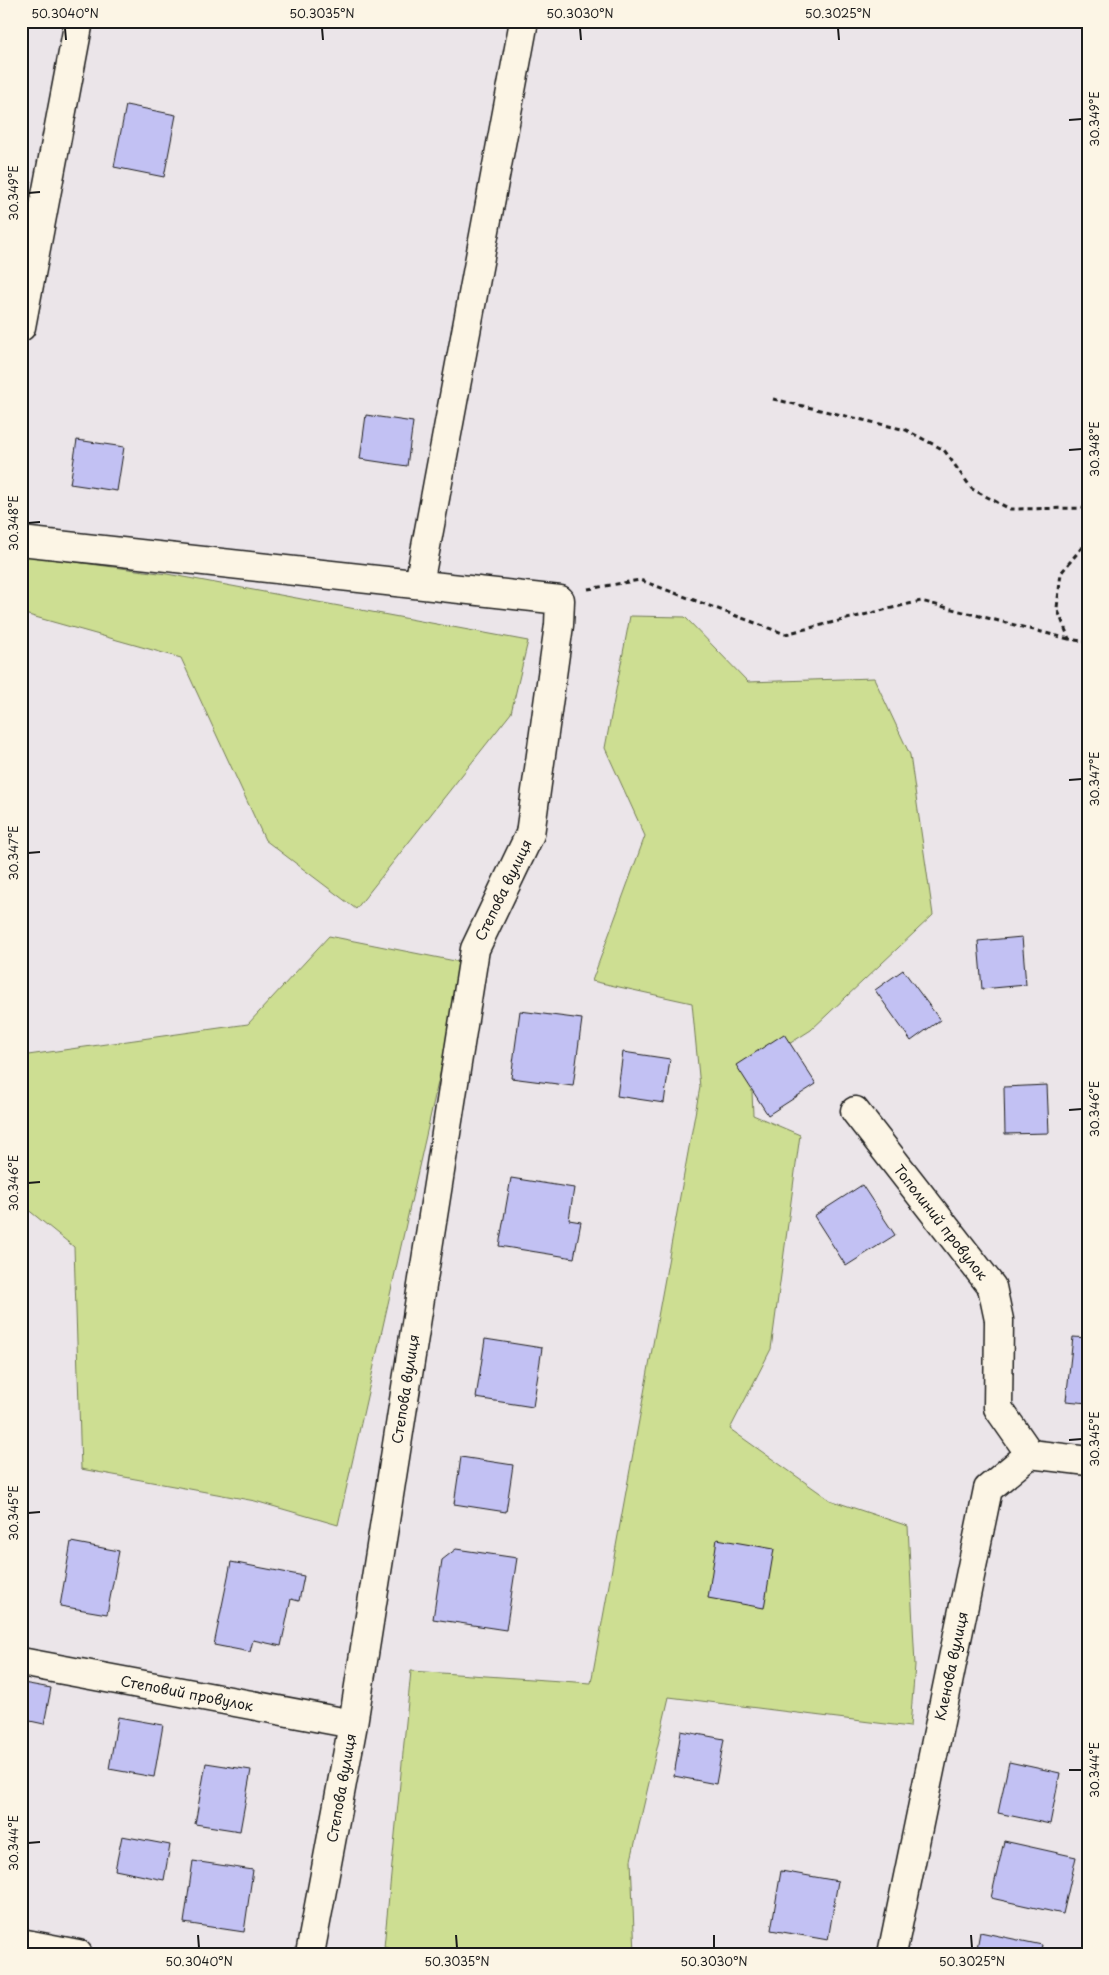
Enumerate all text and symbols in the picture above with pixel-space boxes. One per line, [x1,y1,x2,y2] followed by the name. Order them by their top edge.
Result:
[31,4,99,22] text: 50.3040°N
[289,4,355,22] text: 50.3035°N
[546,4,614,22] text: 50.3030°N
[805,4,871,22] text: 50.3025°N
[1085,91,1103,147] text: 30.349°E
[4,165,22,221] text: 30.349°E
[1085,421,1103,477] text: 30.348°E
[4,495,22,551] text: 30.348°E
[1085,751,1103,807] text: 30.347°E
[4,825,22,881] text: 30.347°E
[469,836,537,944] street label: Степова вулиця
[1085,1081,1103,1137] text: 30.346°E
[4,1155,22,1211] text: 30.346°E
[889,1160,993,1285] street label: Тополиний провулок
[386,1333,424,1445] street label: Степова вулиця
[1085,1411,1103,1467] text: 30.345°E
[4,1485,22,1541] text: 30.345°E
[929,1609,973,1723] street label: Кленова вулиця
[119,1670,256,1716] street label: Степовий провулок
[321,1732,361,1844] street label: Степова вулиця
[1085,1742,1103,1798] text: 30.344°E
[4,1815,22,1871] text: 30.344°E
[165,1952,233,1970] text: 50.3040°N
[424,1952,490,1970] text: 50.3035°N
[680,1952,748,1970] text: 50.3030°N
[939,1952,1005,1970] text: 50.3025°N

